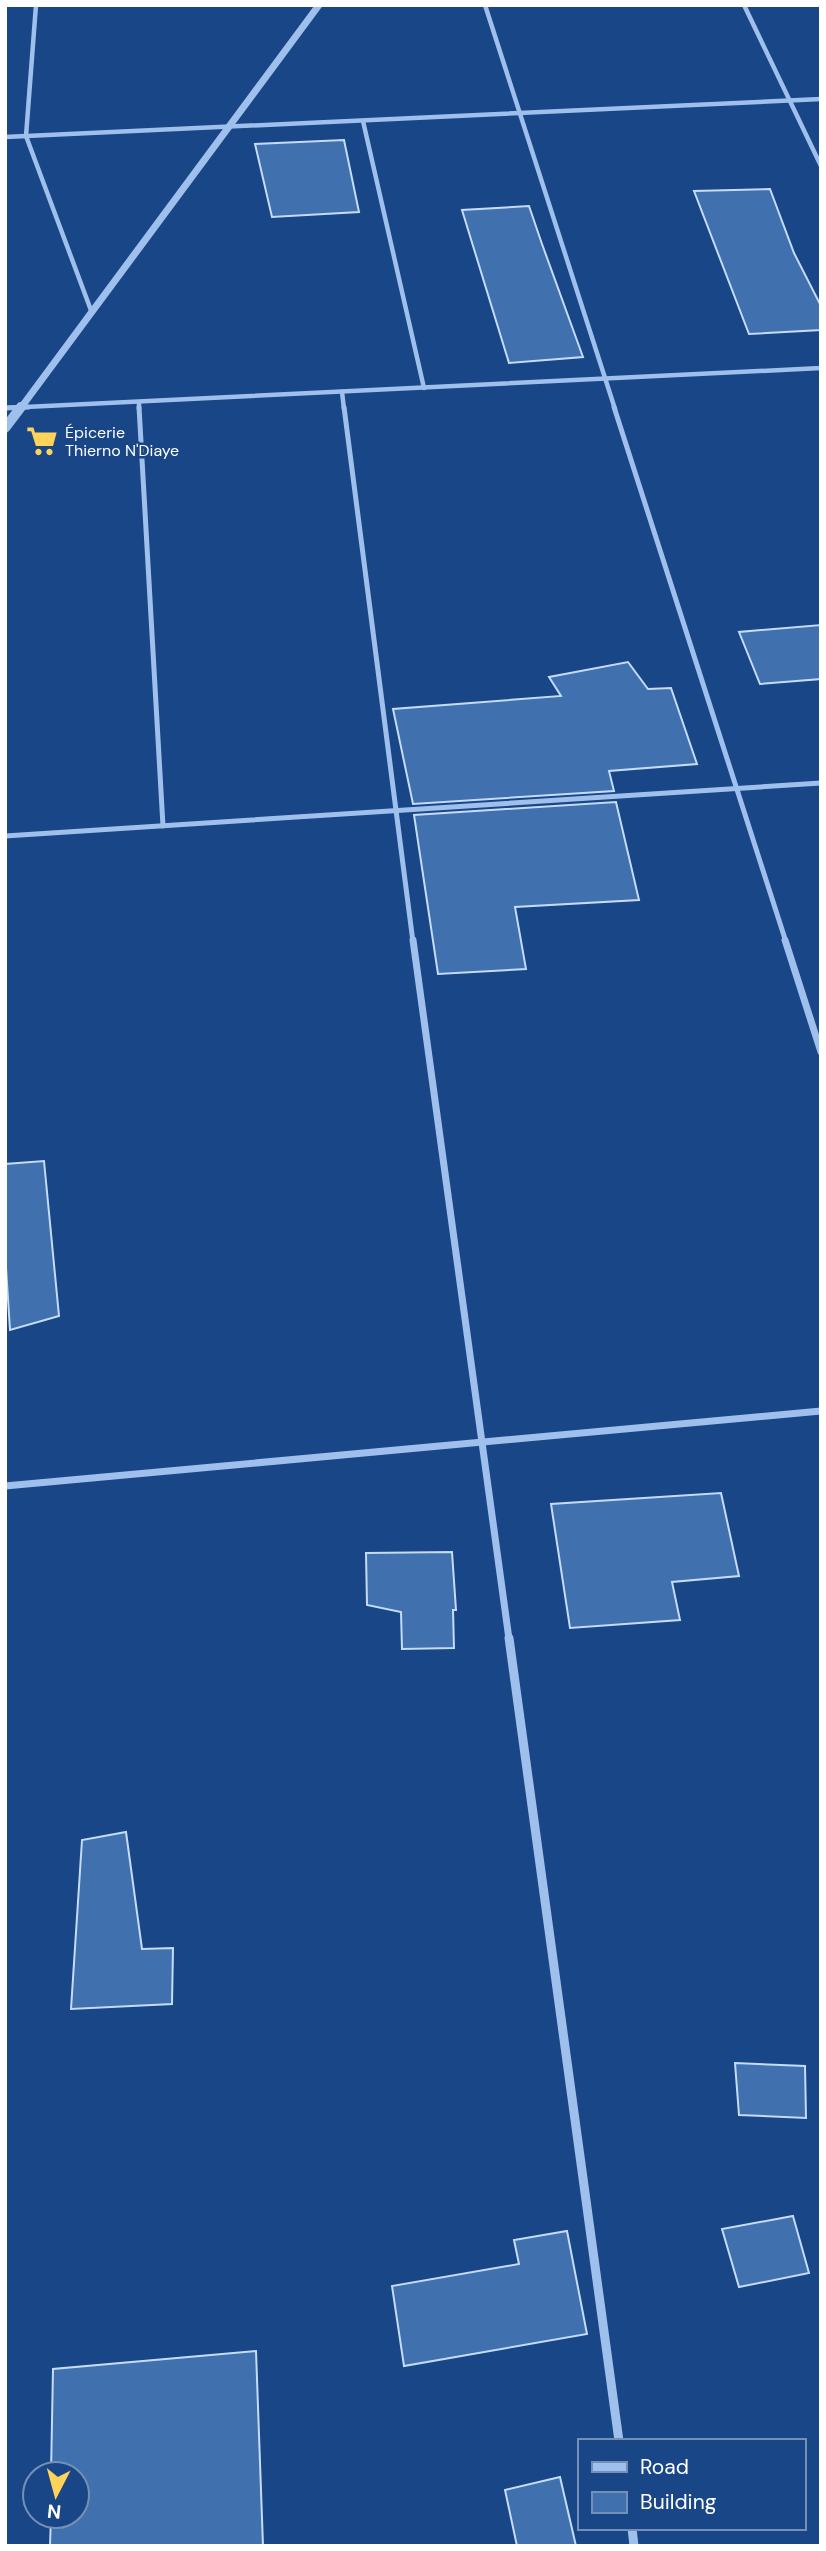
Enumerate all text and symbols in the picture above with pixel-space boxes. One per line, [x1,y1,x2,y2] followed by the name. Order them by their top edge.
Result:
[65,422,179,461] place label: Épicerie Thierno N'Diaye
[25,424,59,458] supermarket icon: Épicerie Thierno N'Diaye
[578,2439,805,2530] legend
[640,2453,689,2481] text: Road
[21,2460,91,2530] north arrow
[640,2488,717,2516] text: Building
[46,2498,62,2525] text: N

